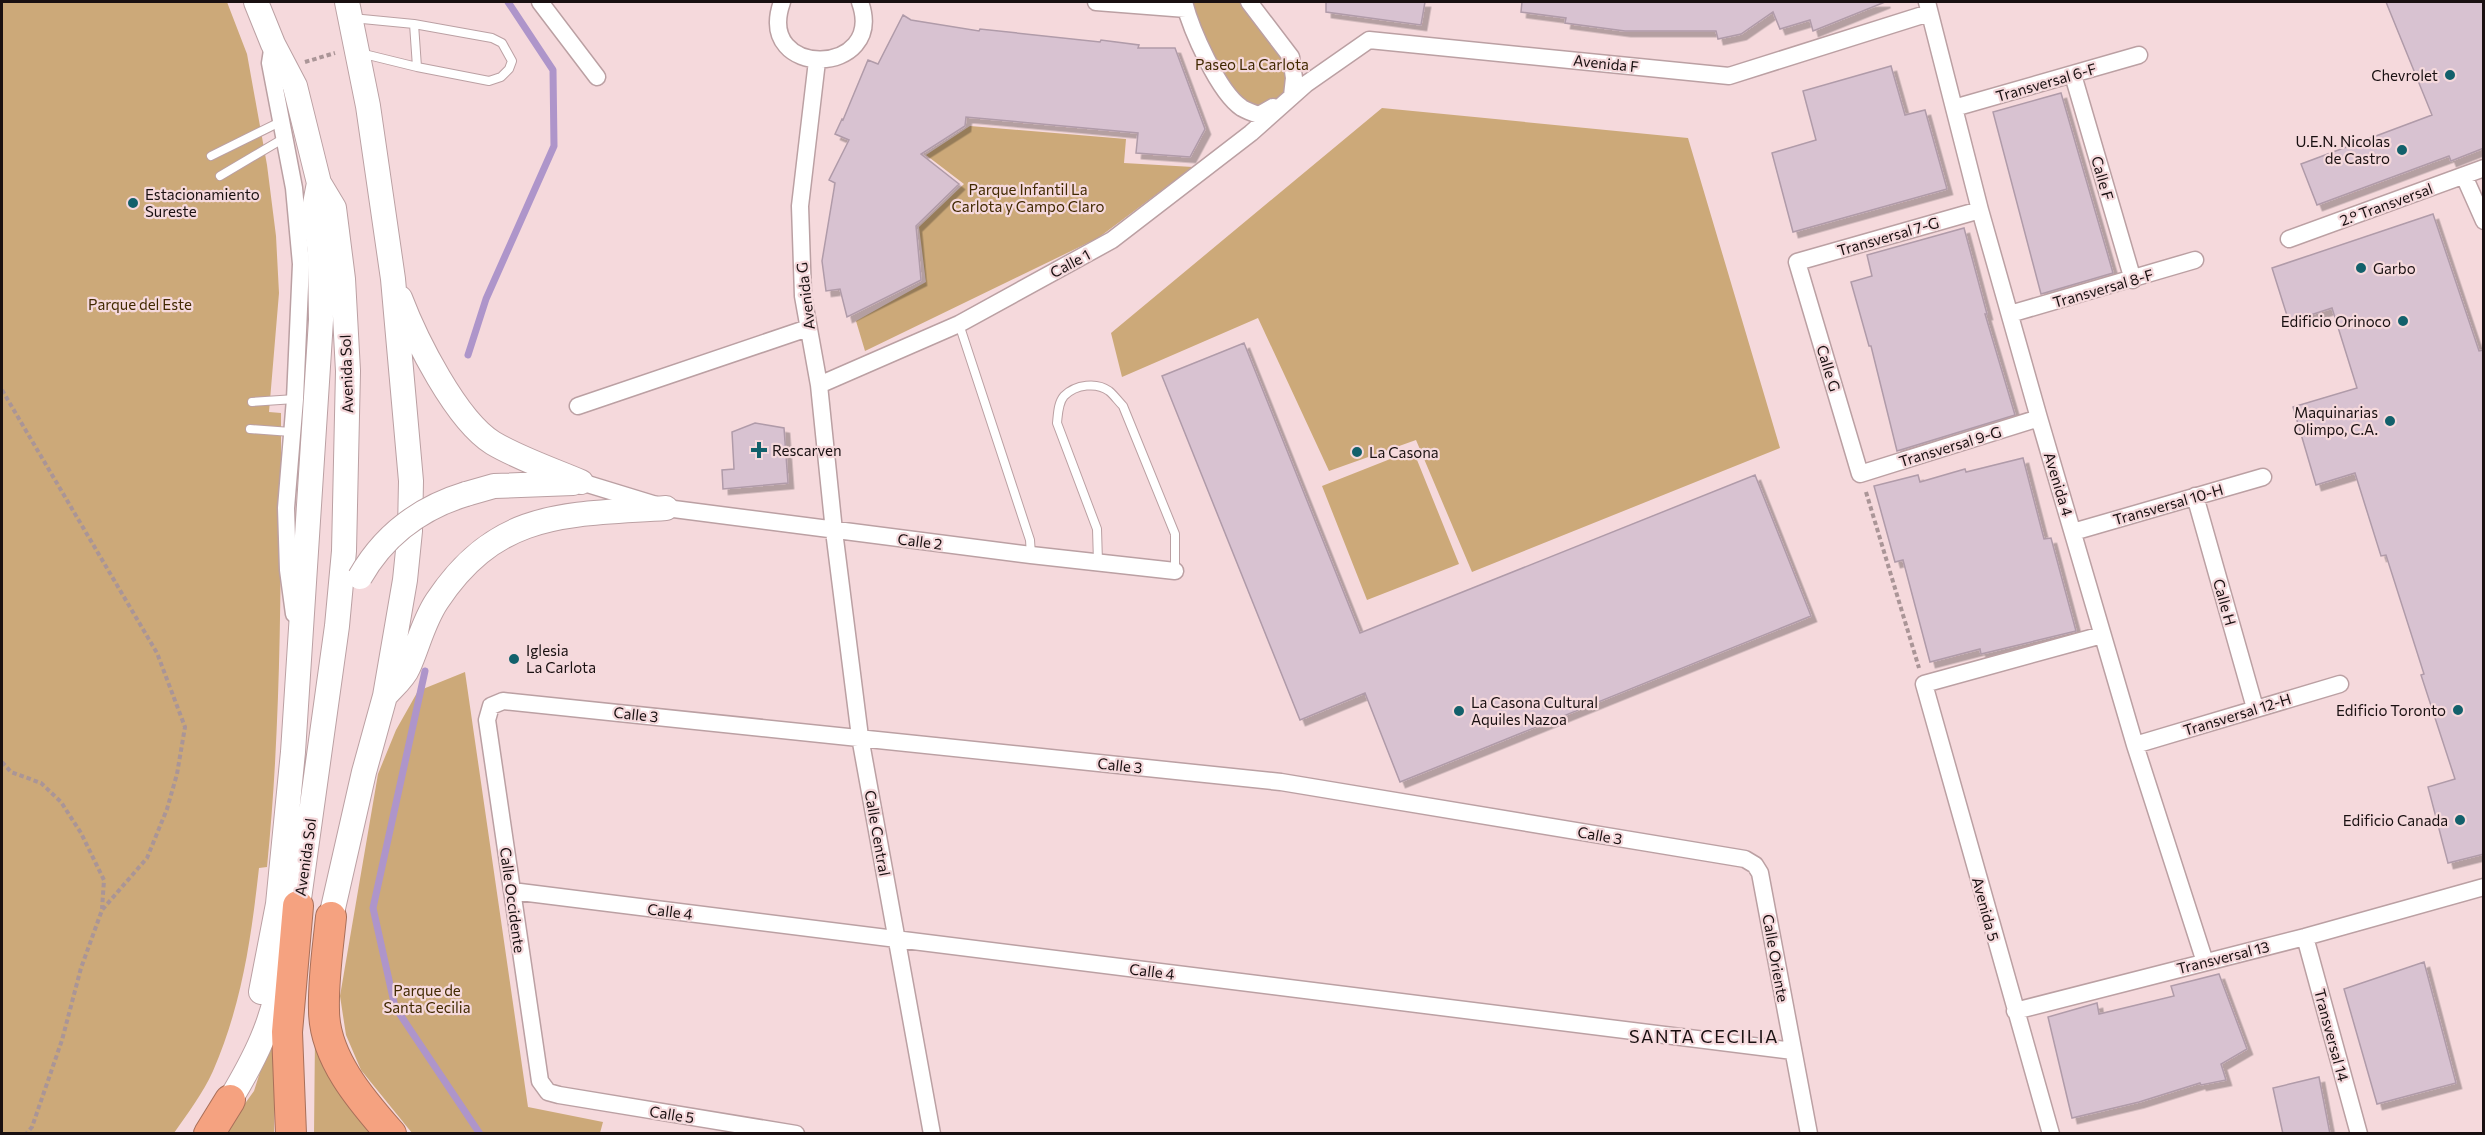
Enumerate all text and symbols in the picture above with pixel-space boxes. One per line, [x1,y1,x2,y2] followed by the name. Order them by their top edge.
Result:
[1572,51,1640,75] street label: Avenida F
[1195,55,1309,73] park label: Paseo La Carlota
[1994,59,2098,105] street label: Transversal 6-F
[2371,66,2438,84] place label: Chevrolet
[2443,68,2457,82] marker: Chevrolet
[2296,132,2390,167] place label: U.E.N. Nicolas de Castro
[2395,143,2409,157] marker: U.E.N. Nicolas de Castro
[2088,154,2118,202] street label: Calle F
[2337,179,2435,229] street label: 2.° Transversal
[952,180,1104,215] park label: Parque Infantil La Carlota y Campo Claro
[145,185,260,220] place label: Estacionamiento Sureste
[126,196,140,210] marker: Estacionamiento Sureste
[1835,213,1941,259] street label: Transversal 7-G
[1047,245,1093,281] street label: Calle 1
[2373,259,2416,277] place label: Garbo
[792,261,818,331] street label: Avenida G
[2354,261,2368,275] marker: Garbo
[2051,265,2155,311] street label: Transversal 8-F
[88,295,192,313] park label: Parque del Este
[2281,312,2391,330] place label: Edificio Orinoco
[2396,314,2410,328] marker: Edificio Orinoco
[336,334,356,414] street label: Avenida Sol
[1813,343,1845,393] street label: Calle G
[2293,403,2378,438] place label: Maquinarias Olimpo, C.A.
[2383,414,2397,428] marker: Maquinarias Olimpo, C.A.
[1897,422,2003,470] street label: Transversal 9-G
[750,441,768,459] marker: Rescarven
[772,441,842,459] place label: Rescarven
[1369,443,1439,461] place label: La Casona
[1350,445,1364,459] marker: La Casona
[2041,450,2077,518] street label: Avenida 4
[2111,480,2225,528] street label: Transversal 10-H
[897,529,943,553] street label: Calle 2
[2210,577,2240,627] street label: Calle H
[526,641,596,676] place label: Iglesia La Carlota
[507,652,521,666] marker: Iglesia La Carlota
[2181,689,2293,739] street label: Transversal 12-H
[1471,693,1598,728] place label: La Casona Cultural Aquiles Nazoa
[2336,701,2446,719] place label: Edificio Toronto
[613,703,659,725] street label: Calle 3
[2451,703,2465,717] marker: Edificio Toronto
[1452,704,1466,718] marker: La Casona Cultural Aquiles Nazoa
[1097,754,1143,776] street label: Calle 3
[862,789,894,877] street label: Calle Central
[2343,811,2448,829] place label: Edificio Canada
[2453,813,2467,827] marker: Edificio Canada
[291,817,319,897] street label: Avenida Sol
[1576,822,1624,848] street label: Calle 3
[497,846,529,954] street label: Calle Occidente
[1969,875,2003,943] street label: Avenida 5
[646,899,694,923] street label: Calle 4
[1759,913,1793,1004] street label: Calle Oriente
[2175,937,2271,977] street label: Transversal 13
[1128,959,1176,983] street label: Calle 4
[383,981,471,1016] park label: Parque de Santa Cecilia
[2311,987,2353,1083] street label: Transversal 14
[1629,1025,1779,1047] district label: SANTA CECILIA
[648,1102,696,1126] street label: Calle 5

